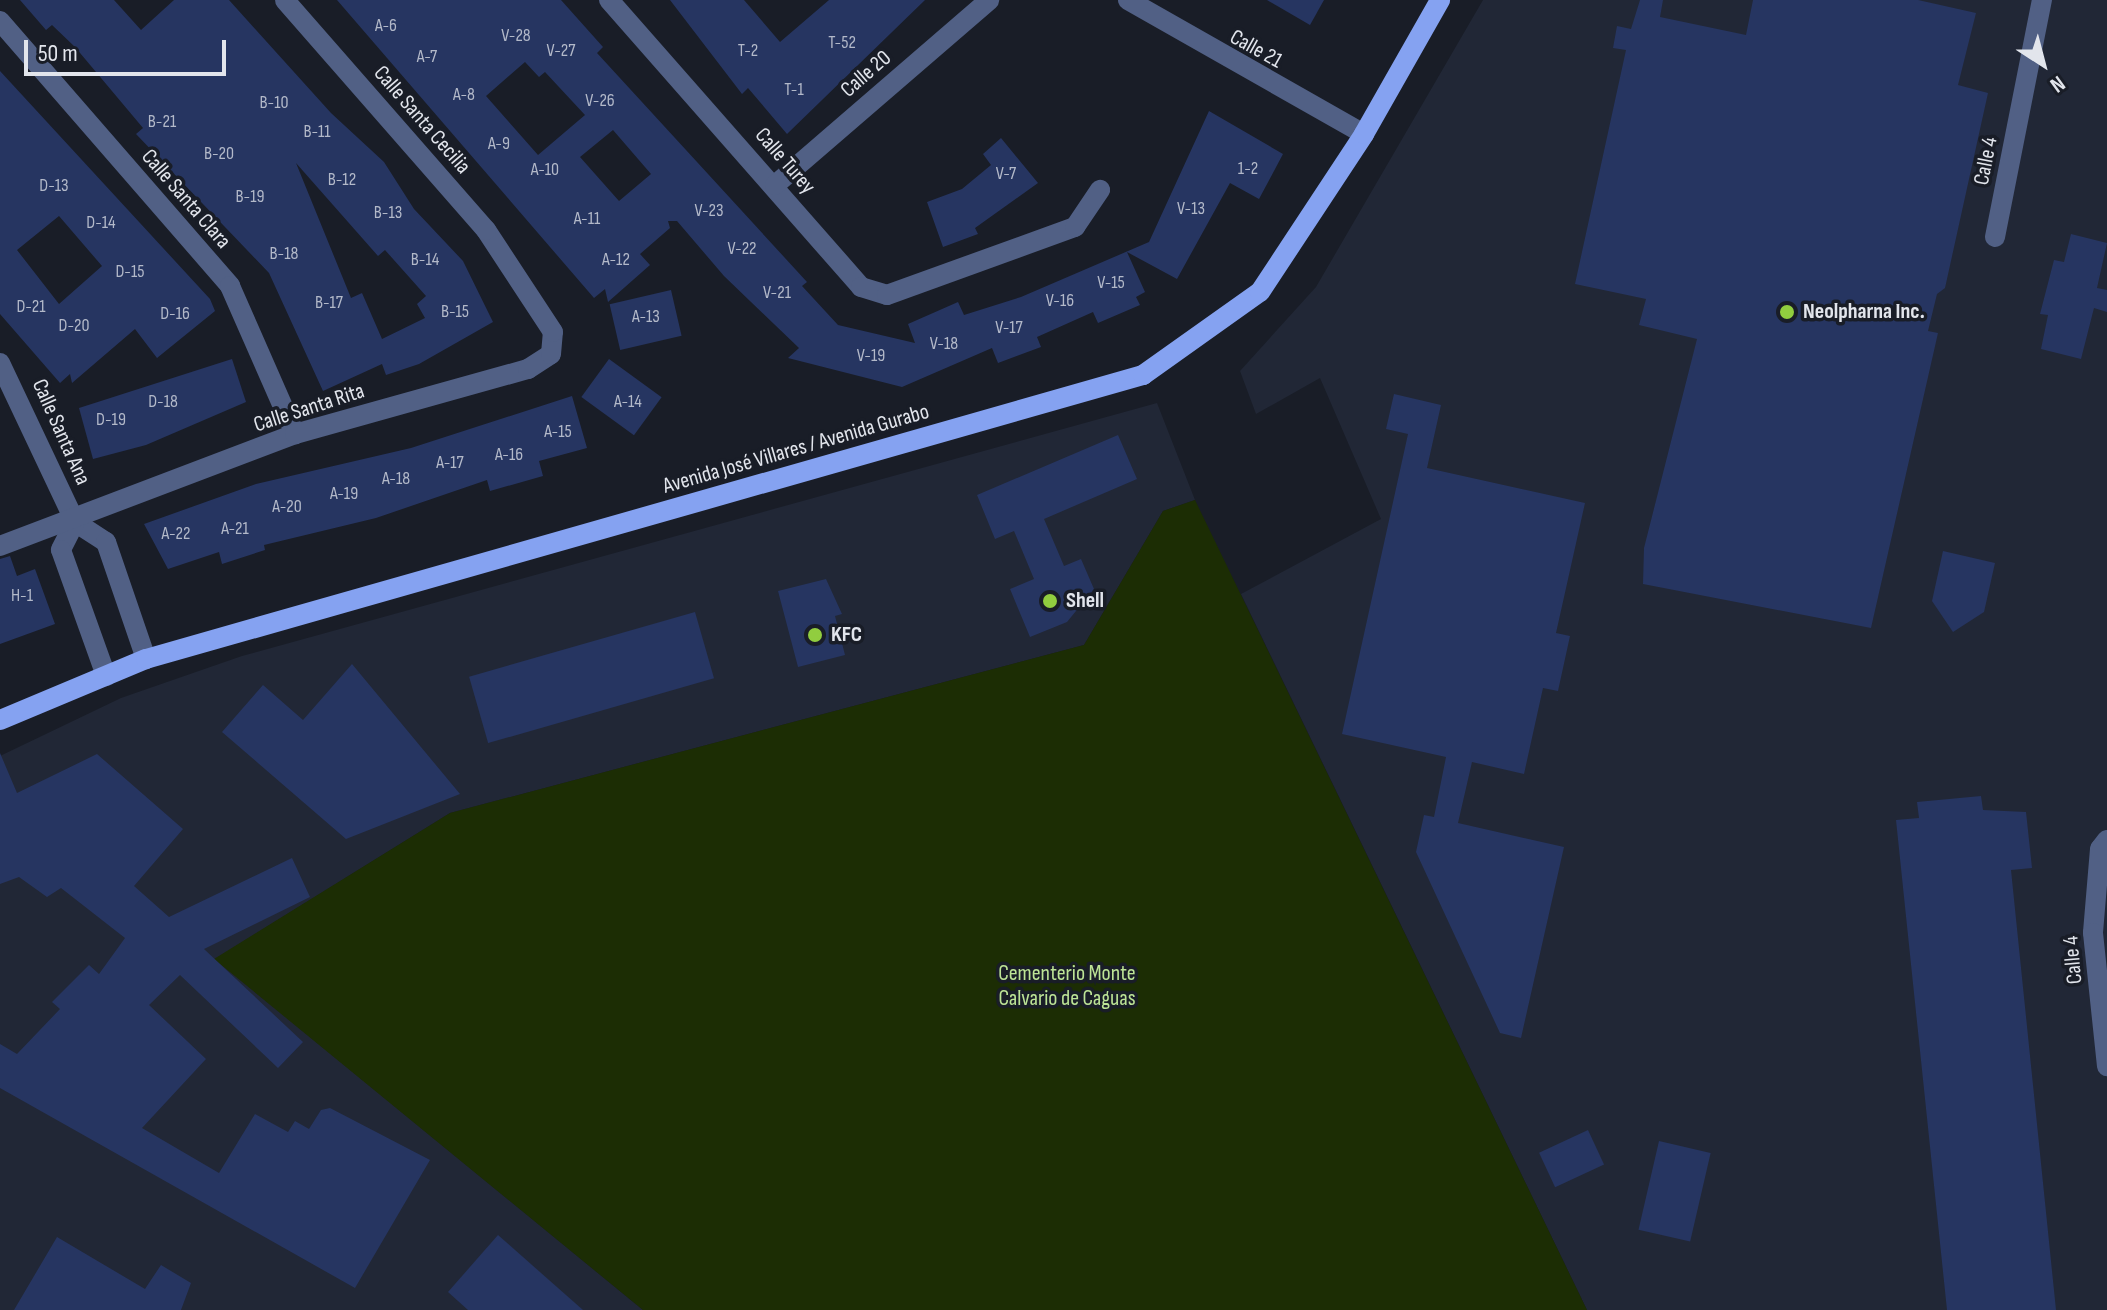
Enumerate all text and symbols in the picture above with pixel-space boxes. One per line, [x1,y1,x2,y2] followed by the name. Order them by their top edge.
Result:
[375,15,397,37] house number: A-6
[28,24,230,74] scale bar
[1225,24,1287,74] street label: Calle 21
[2003,24,2083,104] north arrow
[501,25,531,47] house number: V-28
[828,32,856,54] house number: T-52
[38,39,78,68] text: 50 m
[547,40,575,62] house number: V-27
[738,40,758,62] house number: T-2
[835,45,897,103] street label: Calle 20
[417,46,437,68] house number: A-7
[368,61,476,179] street label: Calle Santa Cecilia
[2045,69,2070,98] text: N
[784,79,804,101] house number: T-1
[453,84,475,106] house number: A-8
[585,90,615,112] house number: V-26
[260,92,288,114] house number: B-10
[148,111,176,133] house number: B-21
[303,121,331,143] house number: B-11
[749,123,821,199] street label: Calle Turey
[488,133,510,155] house number: A-9
[1968,135,2004,187] street label: Calle 4
[204,143,234,165] house number: B-20
[136,144,236,254] street label: Calle Santa Clara
[1238,158,1258,180] house number: 1-2
[531,159,559,181] house number: A-10
[996,163,1016,185] house number: V-7
[328,169,356,191] house number: B-12
[39,175,69,197] house number: D-13
[236,186,264,208] house number: B-19
[1177,198,1205,220] house number: V-13
[694,200,724,222] house number: V-23
[374,202,402,224] house number: B-13
[574,208,600,230] house number: A-11
[86,212,116,234] house number: D-14
[728,238,756,260] house number: V-22
[270,243,298,265] house number: B-18
[411,249,439,271] house number: B-14
[602,249,630,271] house number: A-12
[116,261,144,283] house number: D-15
[1097,272,1125,294] house number: V-15
[763,282,791,304] house number: V-21
[1046,290,1074,312] house number: V-16
[315,292,343,314] house number: B-17
[16,296,46,318] house number: D-21
[1803,299,1925,325] place label: Neolpharna Inc.
[441,301,469,323] house number: B-15
[160,303,190,325] house number: D-16
[1778,303,1796,321] marker: Neolpharna Inc.
[632,306,660,328] house number: A-13
[59,315,89,337] house number: D-20
[995,317,1023,339] house number: V-17
[930,333,958,355] house number: V-18
[857,345,885,367] house number: V-19
[26,375,96,489] street label: Calle Santa Ana
[250,378,368,438] street label: Calle Santa Rita
[148,391,178,413] house number: D-18
[614,391,642,413] house number: A-14
[660,398,932,500] street label: Avenida José Villares / Avenida Gurabo
[96,409,126,431] house number: D-19
[544,421,572,443] house number: A-15
[495,444,523,466] house number: A-16
[436,452,464,474] house number: A-17
[382,468,410,490] house number: A-18
[330,483,358,505] house number: A-19
[272,496,302,518] house number: A-20
[221,518,249,540] house number: A-21
[162,523,190,545] house number: A-22
[11,585,33,607] house number: H-1
[1066,588,1104,614] place label: Shell
[1041,592,1059,610] marker: Shell
[831,622,862,648] place label: KFC
[806,626,824,644] marker: KFC
[2058,935,2088,985] street label: Calle 4
[998,960,1136,1012] park label: Cementerio Monte Calvario de Caguas

